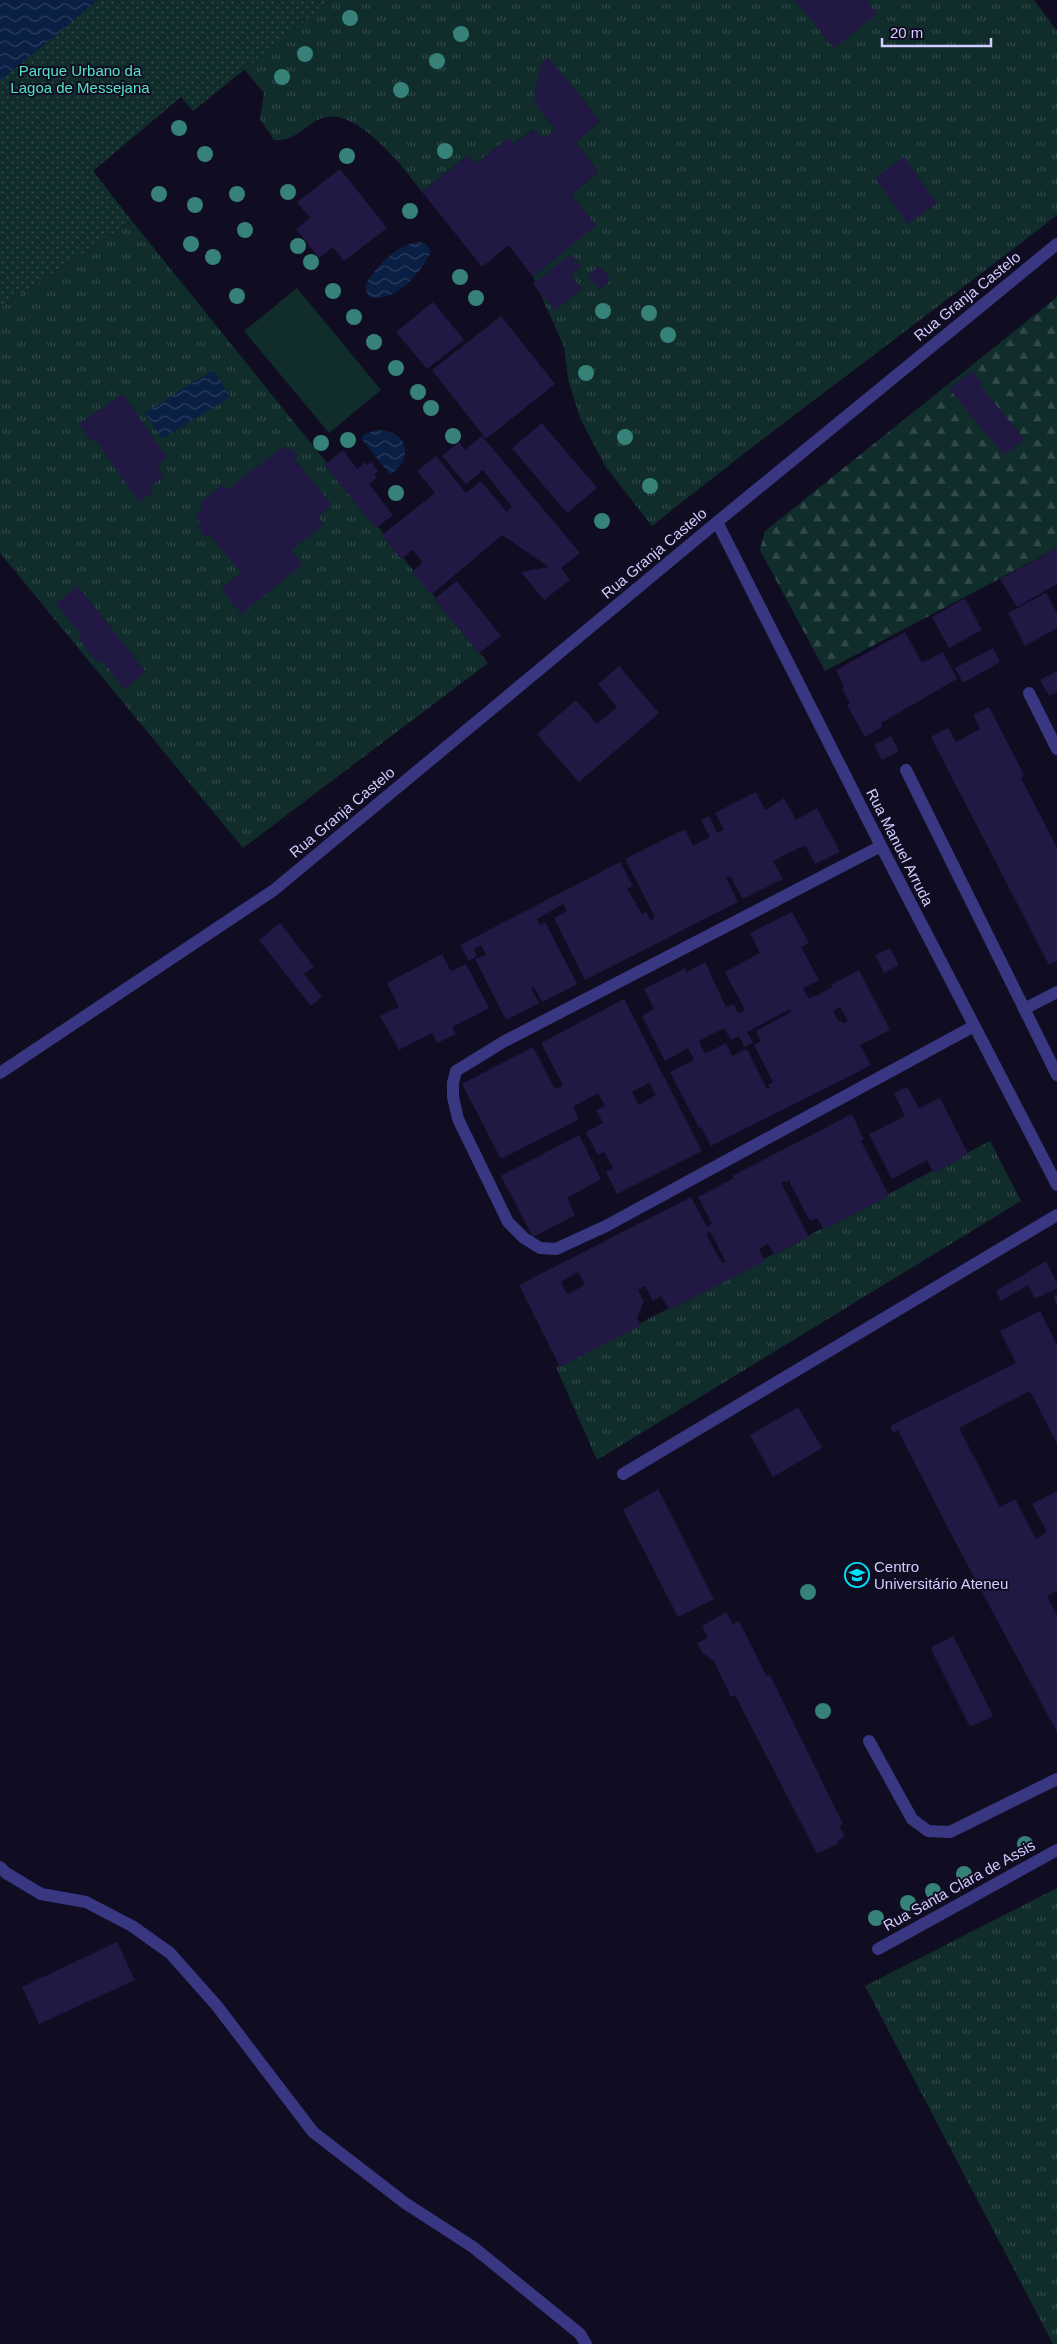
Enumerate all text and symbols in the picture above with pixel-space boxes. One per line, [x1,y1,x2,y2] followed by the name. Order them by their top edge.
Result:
[882,15,991,47] scale bar
[890,24,923,41] text: 20 m
[10,62,150,96] park label: Parque Urbano da Lagoa de Messejana
[910,248,1024,344] street label: Rua Granja Castelo
[598,504,710,602] street label: Rua Granja Castelo
[286,763,398,861] street label: Rua Granja Castelo
[863,786,937,909] street label: Rua Manuel Arruda
[874,1558,1008,1592] place label: Centro Universitário Ateneu
[844,1562,870,1588] school or university icon: Centro Universitário Ateneu
[880,1836,1038,1934] street label: Rua Santa Clara de Assis

